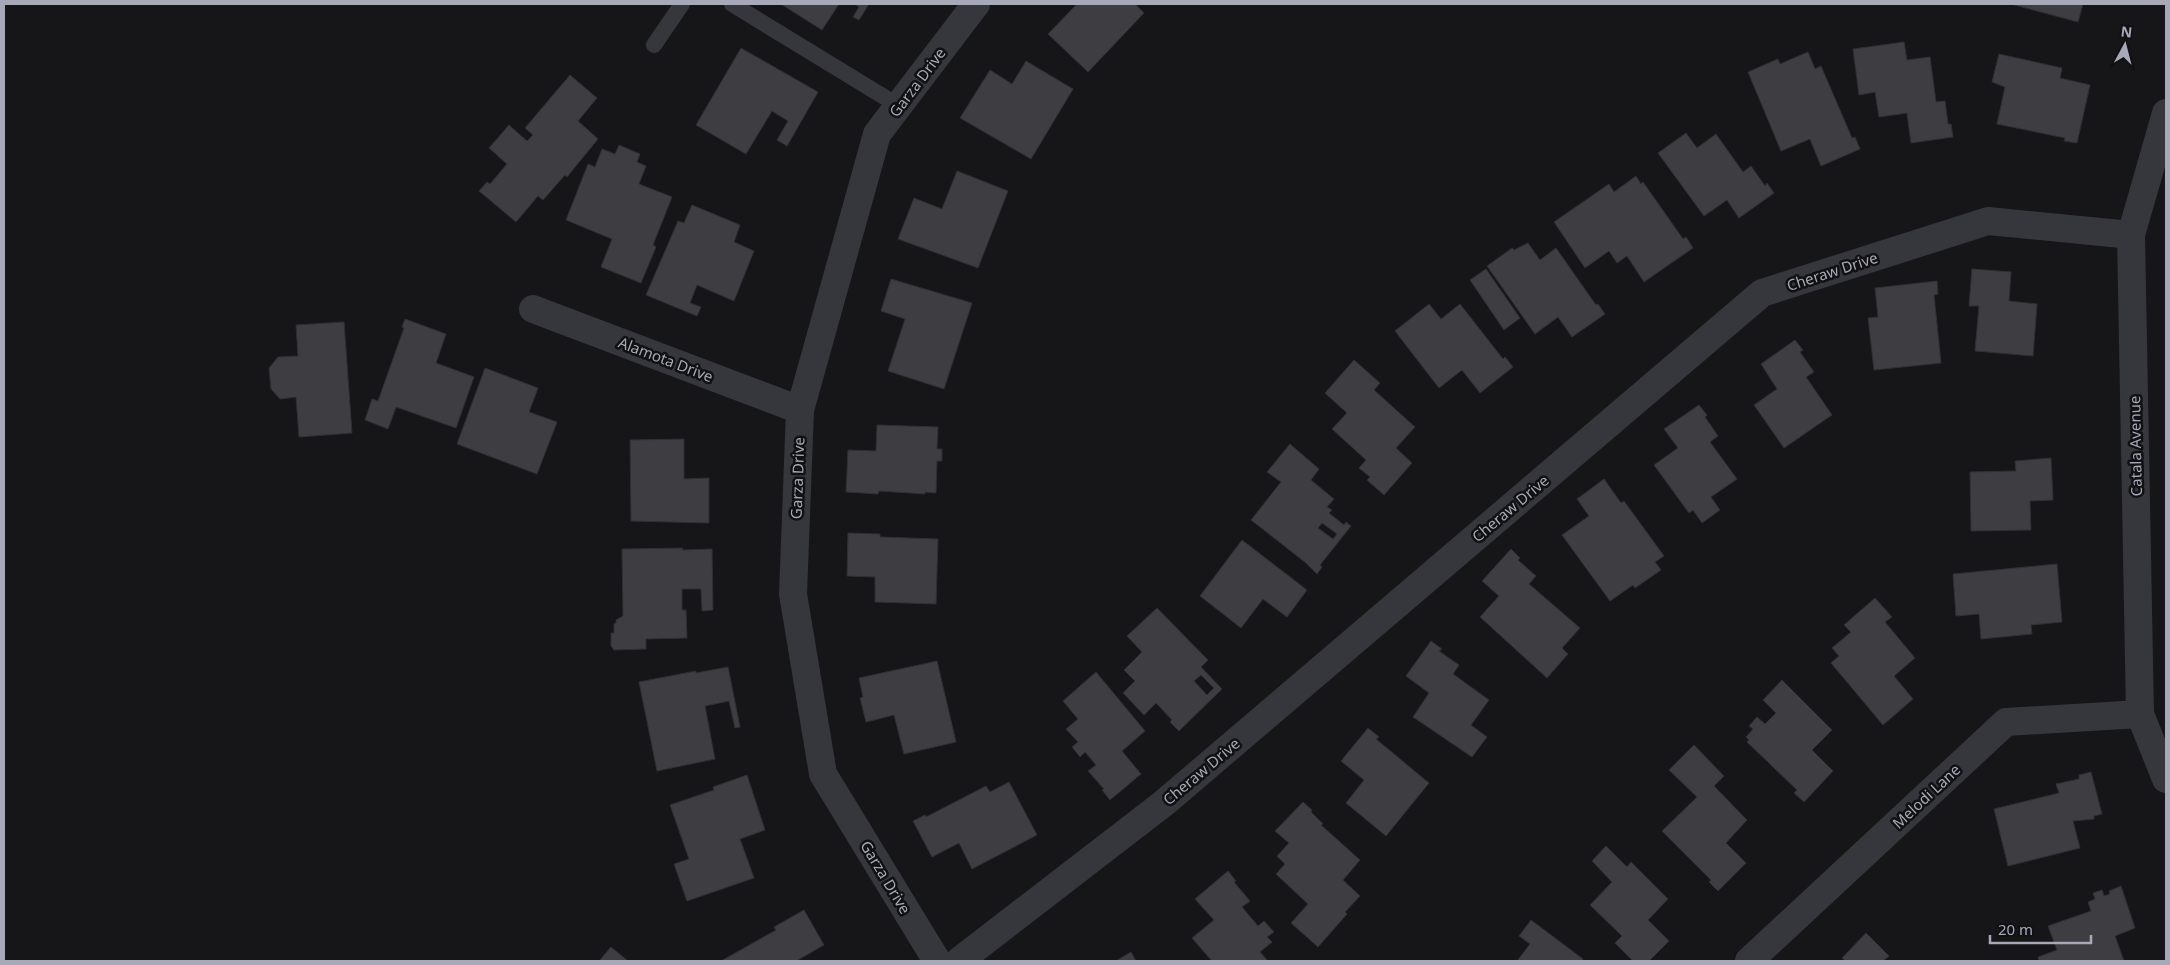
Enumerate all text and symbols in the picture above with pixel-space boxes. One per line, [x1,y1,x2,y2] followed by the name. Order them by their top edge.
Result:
[2100,20,2150,70] north arrow
[2120,21,2133,42] text: N
[884,43,950,121] street label: Garza Drive
[1784,247,1880,295] street label: Cheraw Drive
[616,332,716,386] street label: Alamota Drive
[2124,396,2146,496] street label: Catala Avenue
[786,437,808,519] street label: Garza Drive
[1467,470,1553,546] street label: Cheraw Drive
[1158,733,1244,809] street label: Cheraw Drive
[1888,759,1964,833] street label: Melodi Lane
[856,837,916,917] street label: Garza Drive
[1990,912,2091,944] scale bar
[1998,919,2033,939] text: 20 m

